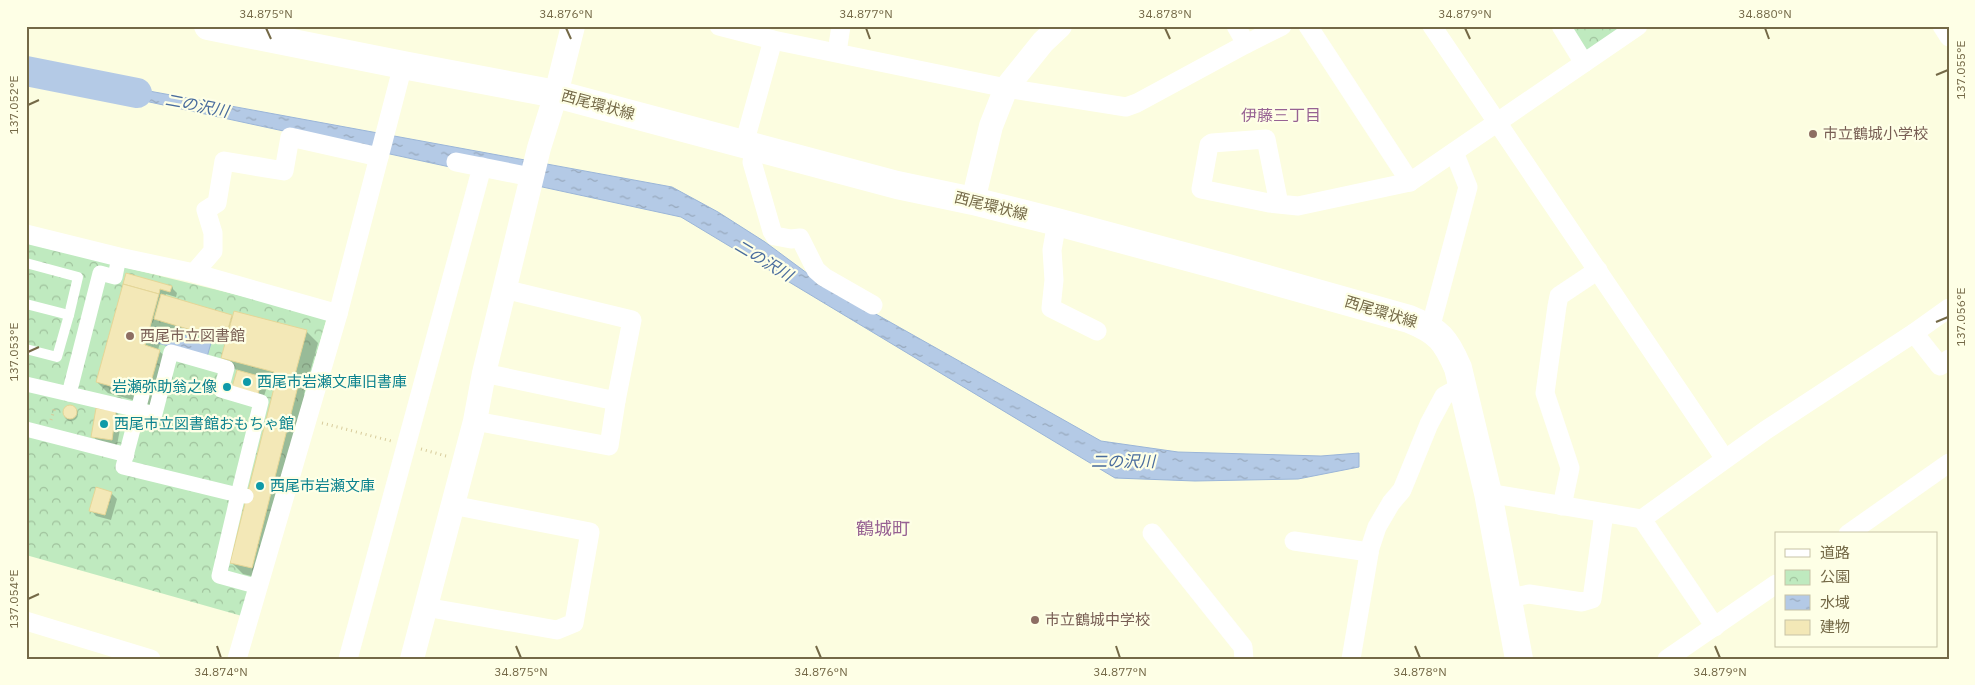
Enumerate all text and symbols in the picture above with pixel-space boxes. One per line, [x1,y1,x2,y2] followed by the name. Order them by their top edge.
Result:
[239,6,293,21] text: 34.875°N
[539,6,593,21] text: 34.876°N
[839,6,893,21] text: 34.877°N
[1138,6,1192,21] text: 34.878°N
[1438,6,1492,21] text: 34.879°N
[1738,6,1792,21] text: 34.880°N
[1953,40,1968,100] text: 137.055°E
[6,75,21,135] text: 137.052°E
[559,86,637,123] street label: 西尾環状線
[164,89,232,121] water label: 二の沢川
[1241,105,1321,125] district label: 伊藤三丁目
[1823,124,1928,143] place label: 市立鶴城小学校
[1807,128,1819,140] marker: 市立鶴城小学校
[952,187,1030,224] street label: 西尾環状線
[731,235,798,286] water label: 二の沢川
[1953,287,1968,347] text: 137.056°E
[1342,291,1420,332] street label: 西尾環状線
[6,322,21,382] text: 137.053°E
[140,326,245,345] place label: 西尾市立図書館
[124,330,136,342] marker: 西尾市立図書館
[257,372,407,391] place label: 西尾市岩瀬文庫旧書庫
[241,376,253,388] marker: 西尾市岩瀬文庫旧書庫
[112,377,217,396] place label: 岩瀬弥助翁之像
[221,381,233,393] marker: 岩瀬弥助翁之像
[114,414,294,433] place label: 西尾市立図書館おもちゃ館
[98,418,110,430] marker: 西尾市立図書館おもちゃ館
[1091,451,1157,471] water label: 二の沢川
[270,476,375,495] place label: 西尾市岩瀬文庫
[254,480,266,492] marker: 西尾市岩瀬文庫
[856,517,910,540] district label: 鶴城町
[1775,532,1938,648] legend
[1820,543,1850,562] text: 道路
[1820,567,1850,586] text: 公園
[6,569,21,629] text: 137.054°E
[1820,593,1850,612] text: 水域
[1045,610,1150,629] place label: 市立鶴城中学校
[1029,614,1041,626] marker: 市立鶴城中学校
[1820,617,1850,636] text: 建物
[194,664,248,679] text: 34.874°N
[494,664,548,679] text: 34.875°N
[794,664,848,679] text: 34.876°N
[1093,664,1147,679] text: 34.877°N
[1393,664,1447,679] text: 34.878°N
[1693,664,1747,679] text: 34.879°N

